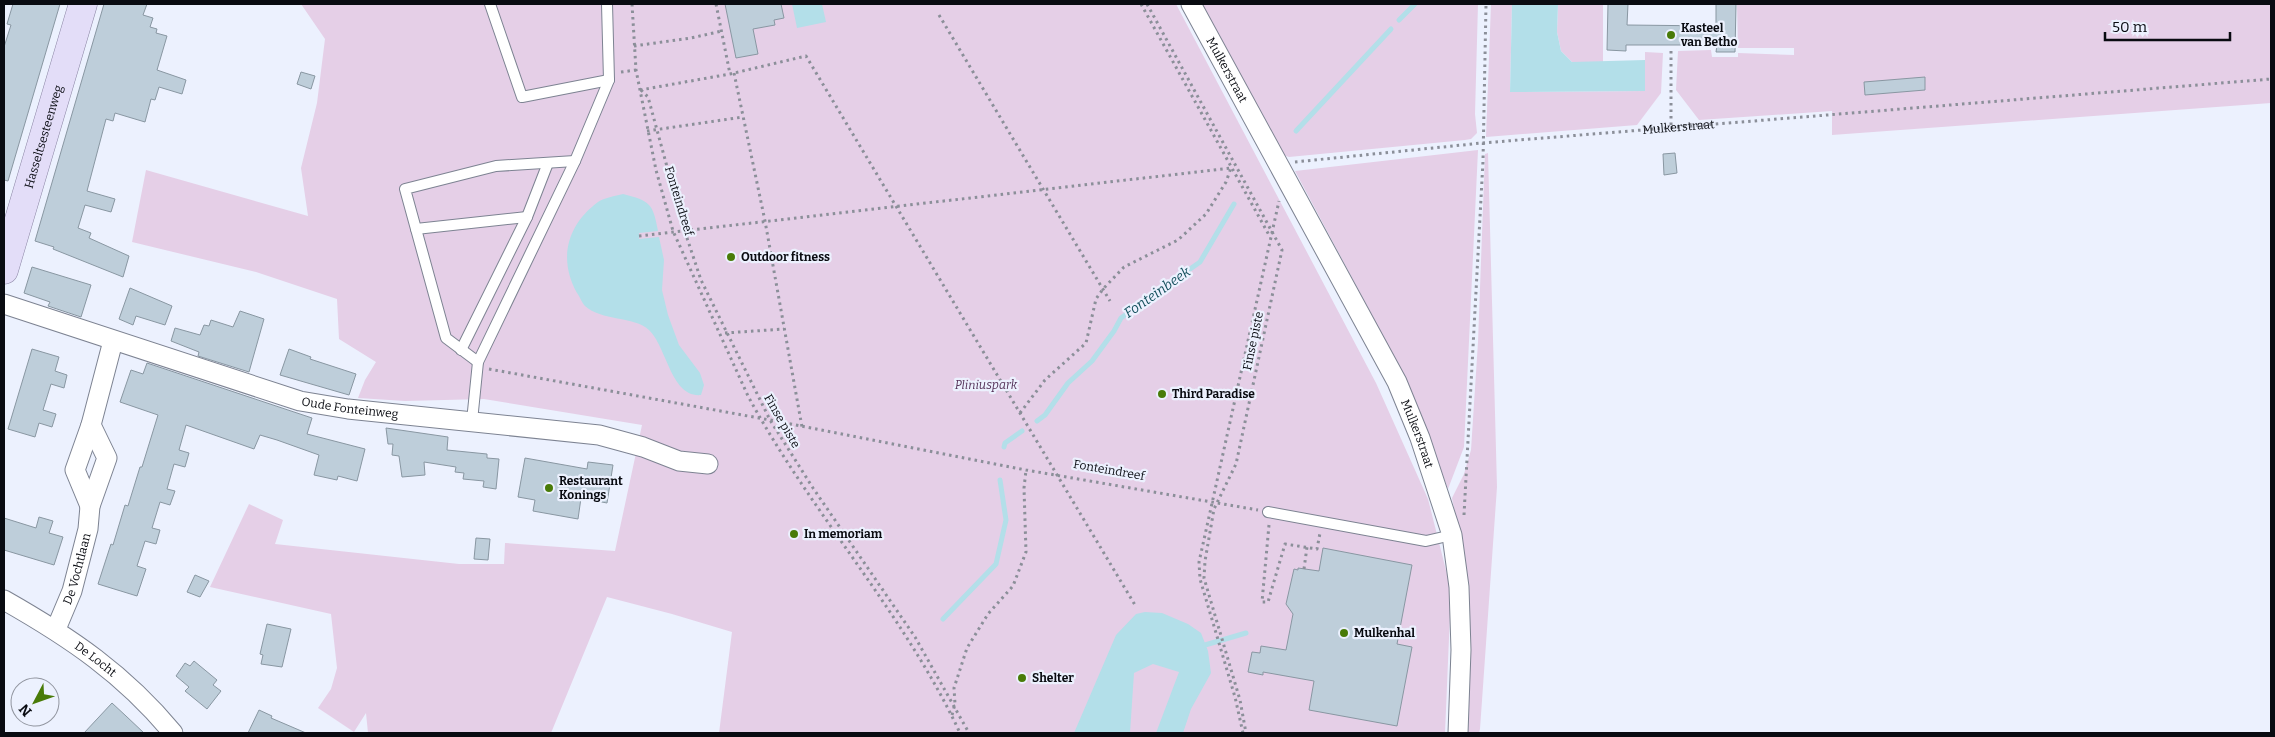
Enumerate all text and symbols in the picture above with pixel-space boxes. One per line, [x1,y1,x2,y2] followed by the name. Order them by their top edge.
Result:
[2105,10,2230,42] scale bar
[2112,18,2148,36] text: 50 m
[1680,21,1737,49] place label: Kasteel van Betho
[1665,29,1677,41] marker: Kasteel van Betho
[1203,35,1251,106] street label: Mulkerstraat
[22,83,66,190] street label: Hasseltsesteenweg
[1642,117,1716,137] street label: Mulkerstraat
[662,164,696,238] street label: Fonteindreef
[741,250,830,264] place label: Outdoor fitness
[725,251,737,263] marker: Outdoor fitness
[1121,263,1194,322] water label: Fonteinbeek
[1240,310,1266,372] street label: Finse piste
[955,378,1018,392] park label: Pliniuspark
[1172,387,1255,401] place label: Third Paradise
[1156,388,1168,400] marker: Third Paradise
[761,392,803,450] street label: Finse piste
[301,394,399,421] street label: Oude Fonteinweg
[1398,397,1437,470] street label: Mulkerstraat
[1072,457,1146,483] street label: Fonteindreef
[559,474,623,502] place label: Restaurant Konings
[543,482,555,494] marker: Restaurant Konings
[804,527,883,541] place label: In memoriam
[788,528,800,540] marker: In memoriam
[60,531,94,607] street label: De Vochtlaan
[1354,626,1415,640] place label: Mulkenhal
[1338,627,1350,639] marker: Mulkenhal
[72,639,120,680] street label: De Locht
[1032,671,1074,685] place label: Shelter
[1016,672,1028,684] marker: Shelter
[10,677,60,727] north arrow
[15,700,36,720] text: N

